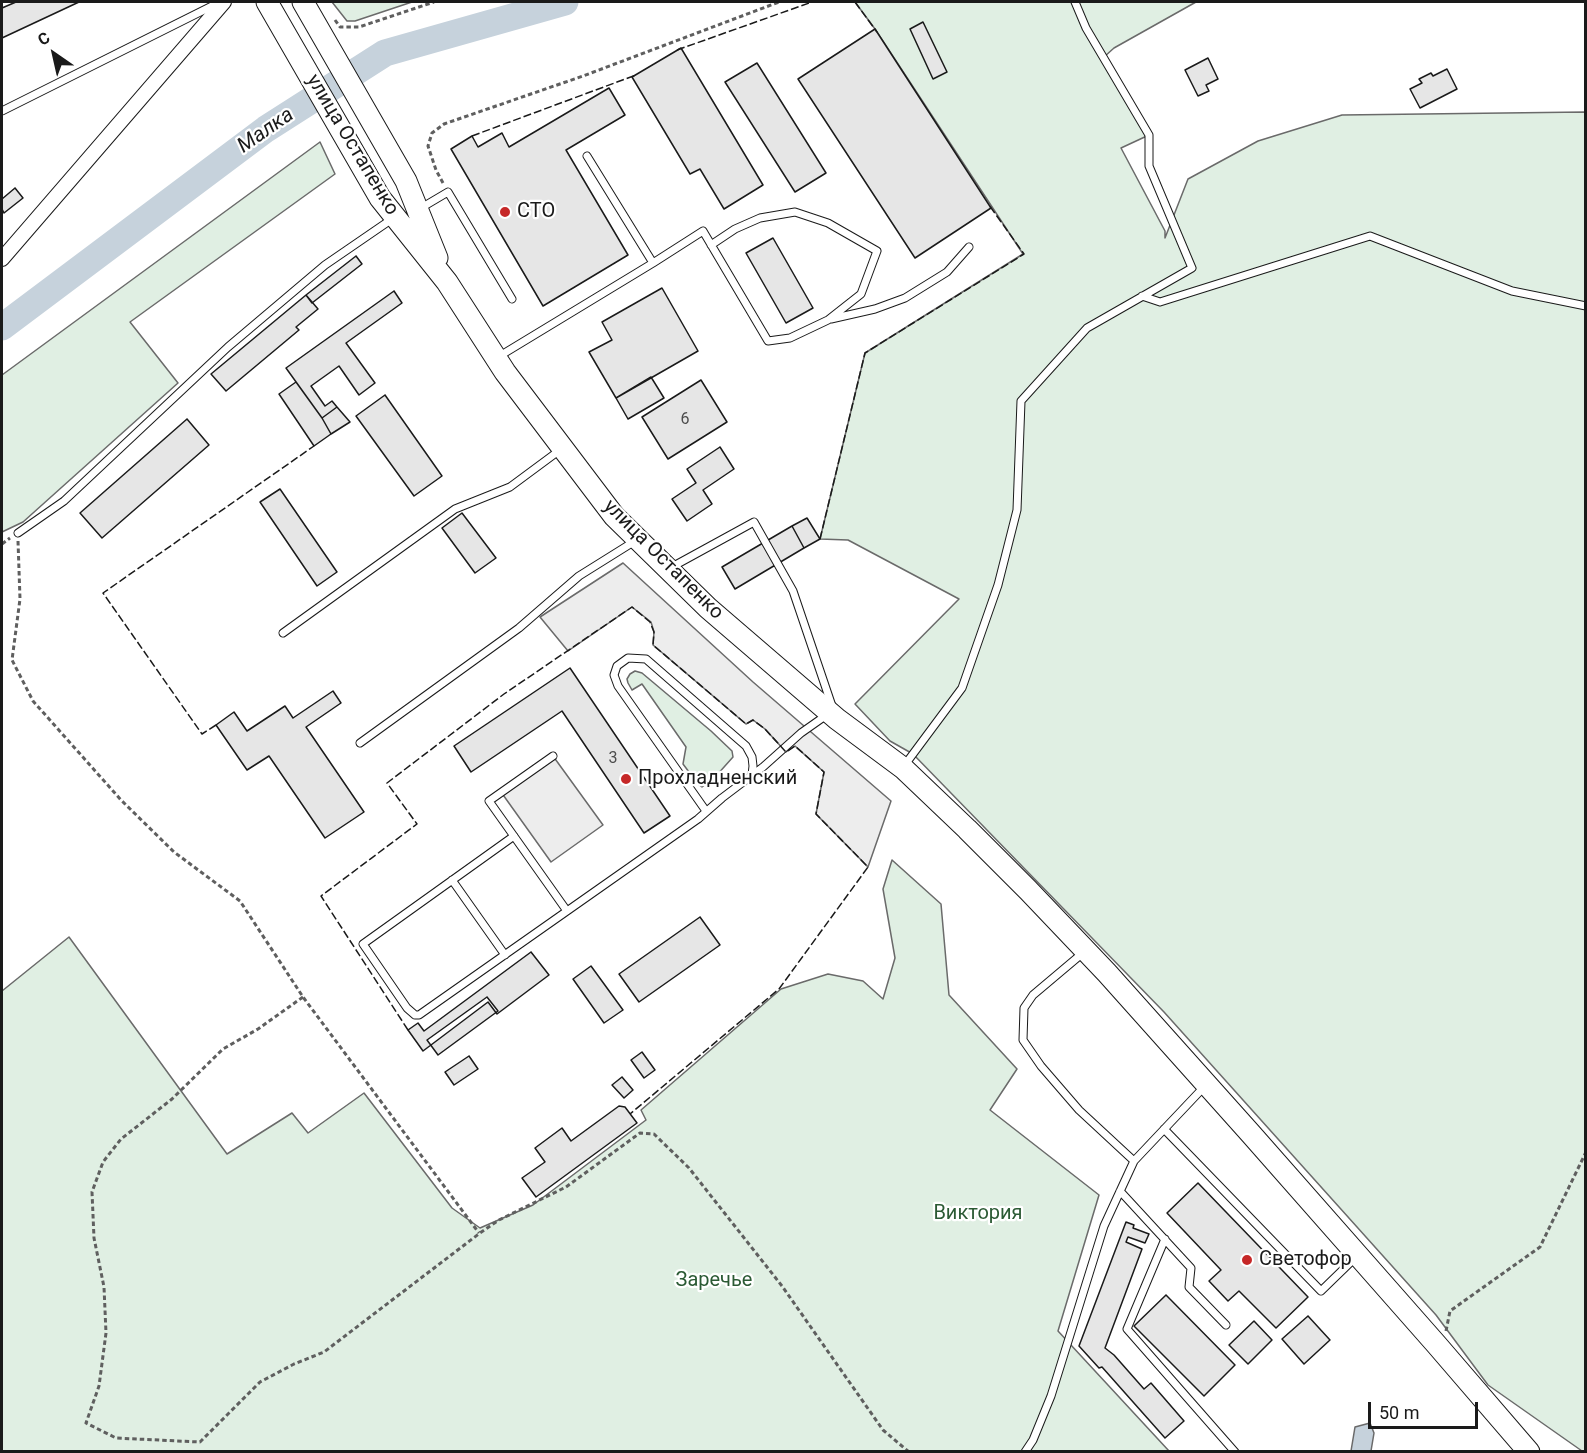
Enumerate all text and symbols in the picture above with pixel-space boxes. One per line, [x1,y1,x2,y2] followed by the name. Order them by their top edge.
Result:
[24,24,84,84] north arrow
[34,28,53,49] text: С
[300,70,404,220] street label: улица Остапенко
[233,103,299,159] water label: Малка
[517,200,555,224] place label: СТО
[498,205,512,219] marker: СТО
[681,410,689,430] house number: 6
[598,495,728,625] street label: улица Остапенко
[609,749,617,769] house number: 3
[638,767,797,791] place label: Прохладненский
[619,772,633,786] marker: Прохладненский
[933,1202,1023,1226] park label: Виктория
[1259,1248,1352,1272] place label: Светофор
[1240,1253,1254,1267] marker: Светофор
[676,1269,752,1293] park label: Заречье
[1371,1390,1480,1428] scale bar
[1379,1402,1419,1423] text: 50 m

